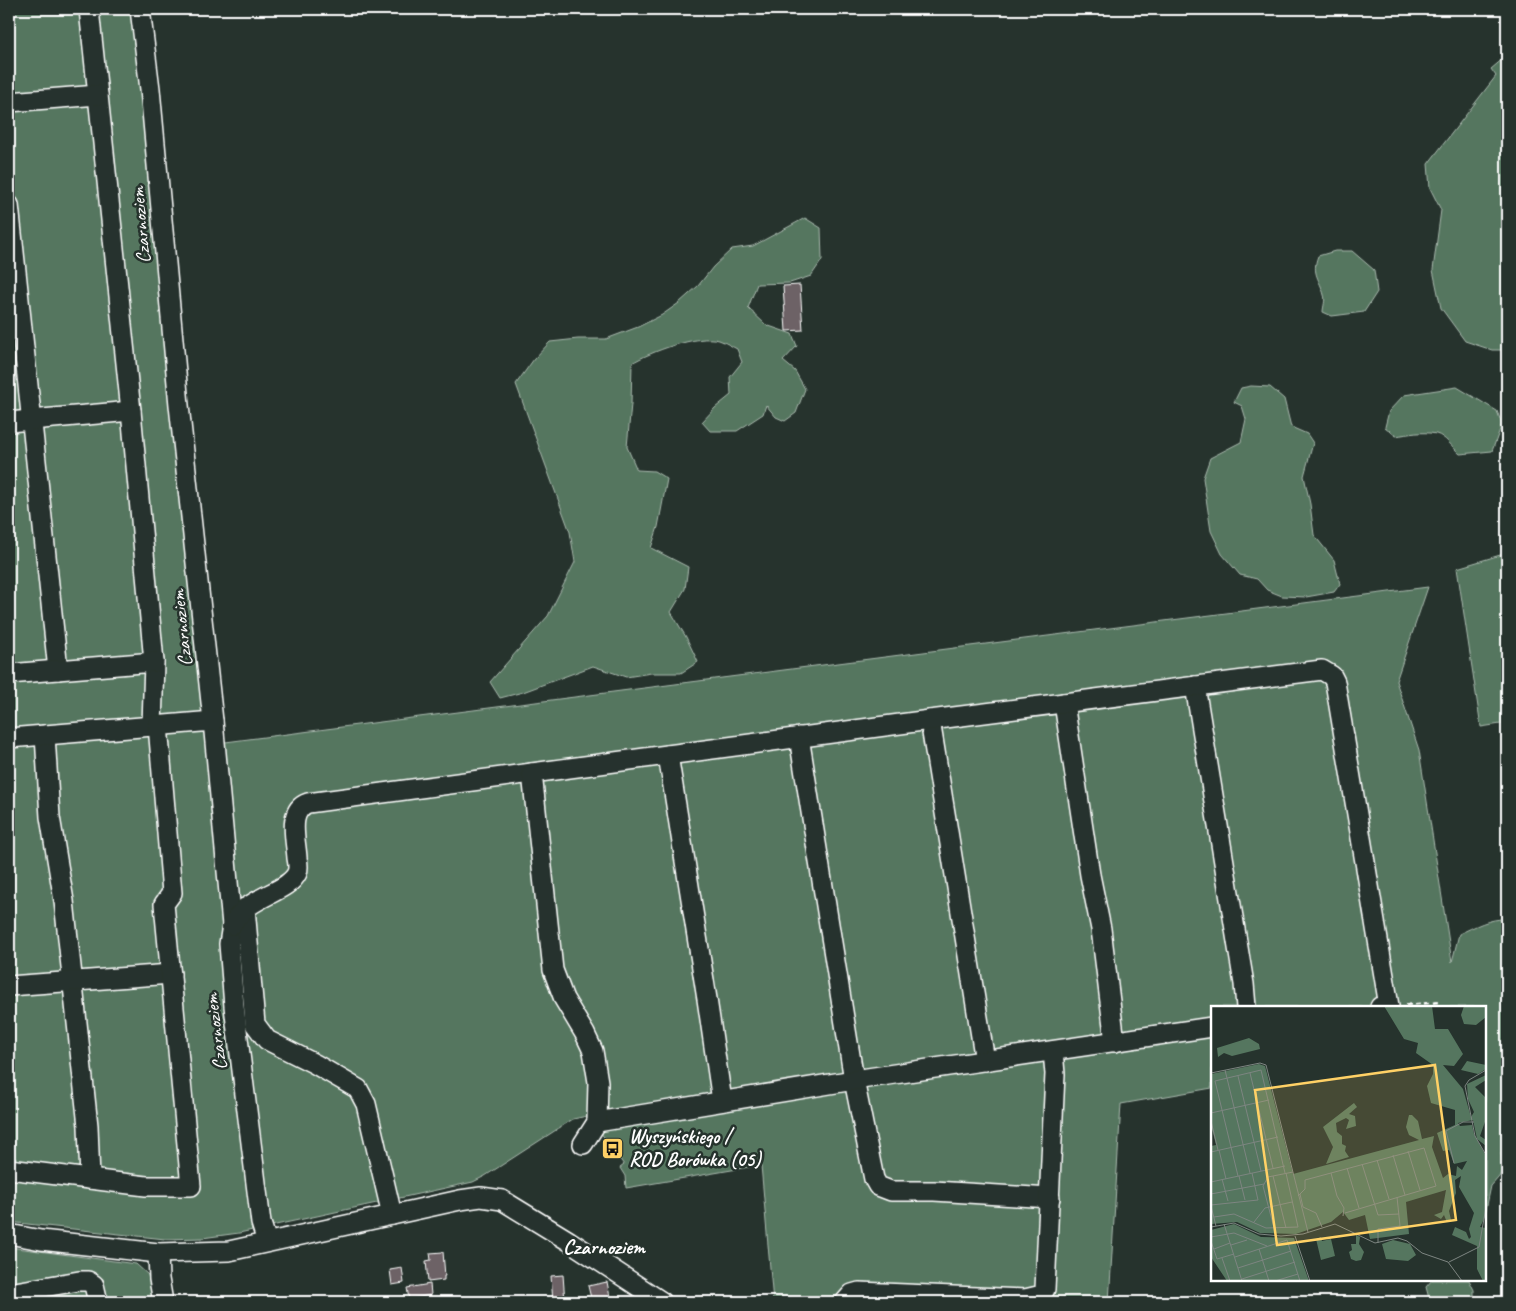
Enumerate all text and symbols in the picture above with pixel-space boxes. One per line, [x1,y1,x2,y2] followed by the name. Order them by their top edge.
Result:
[125,184,156,264] street label: Czarnoziem
[165,587,198,668] street label: Czarnoziem
[198,990,233,1072] street label: Czarnoziem
[1211,1006,1486,1281] inset map
[629,1124,762,1172] place label: Wyszyńskiego / ROD Borówka (05)
[601,1136,625,1160] bus stop icon: Wyszyńskiego / ROD Borówka (05)
[563,1234,646,1260] district label: Czarnoziem

